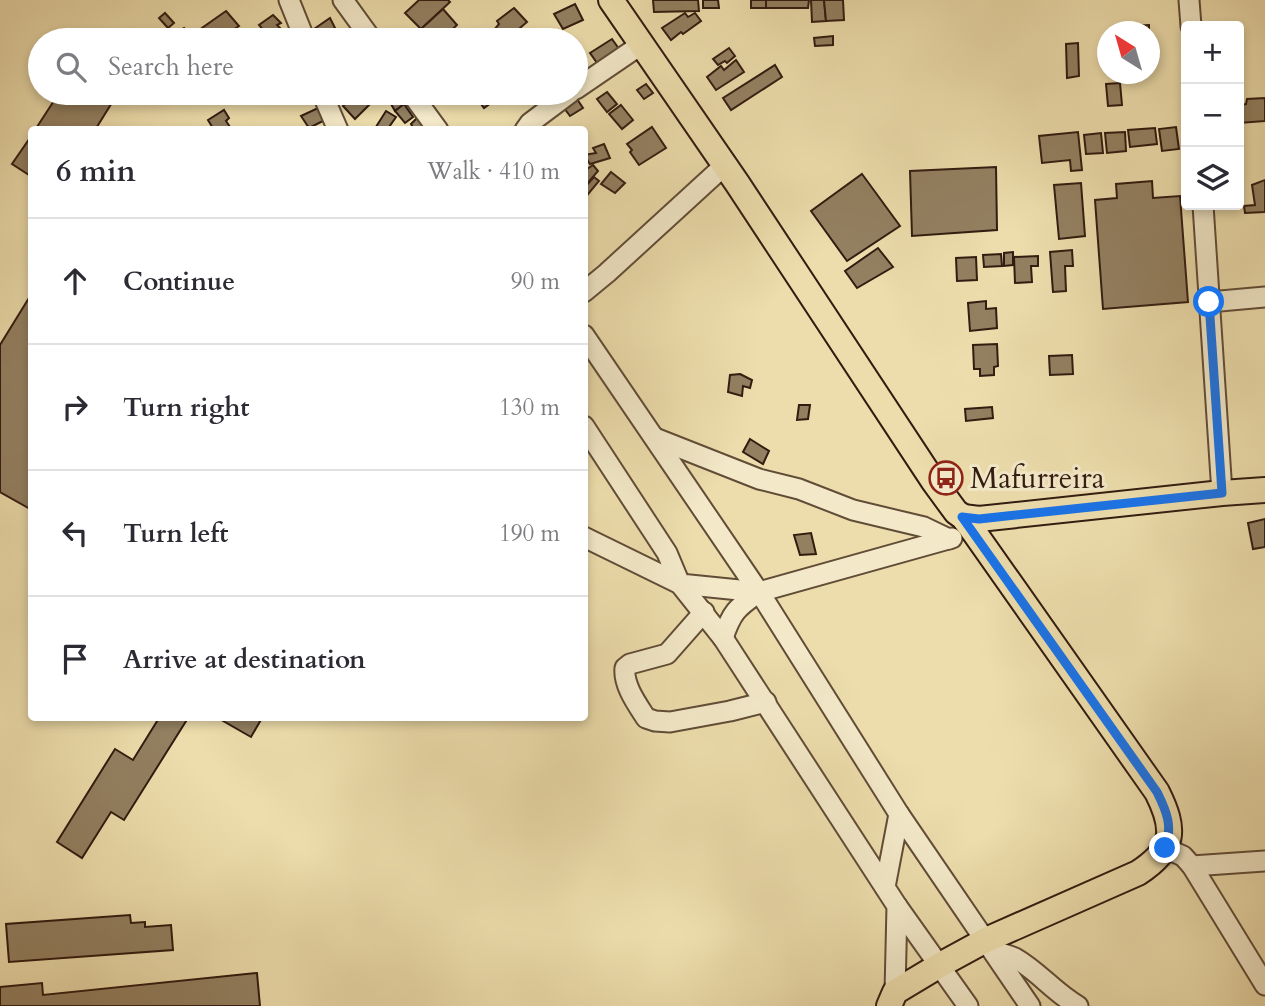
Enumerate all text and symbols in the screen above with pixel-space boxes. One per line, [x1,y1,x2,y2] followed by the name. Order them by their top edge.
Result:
[1097,21,1160,84] north arrow
[1181,21,1244,210] map controls
[1181,21,1244,84] button: +
[28,28,588,105] search box
[52,48,90,86] icon: search
[108,49,234,84] text: Search here
[1181,84,1244,147] button: −
[1181,147,1244,210] button: layers
[56,151,136,192] text: 6 min
[427,156,560,187] text: Walk · 410 m
[56,262,94,300] icon: ahead
[123,264,235,299] text: Continue
[511,266,560,297] text: 90 m
[1193,286,1224,317] route start
[56,388,94,426] icon: right
[123,390,250,425] text: Turn right
[499,392,560,423] text: 130 m
[970,458,1105,499] place label: Mafurreira
[927,459,965,497] bus stop icon: Mafurreira
[56,514,94,552] icon: left
[123,516,228,551] text: Turn left
[499,518,560,549] text: 190 m
[56,640,94,678] icon: arrive
[123,642,366,677] text: Arrive at destination
[1149,832,1180,863] route end

